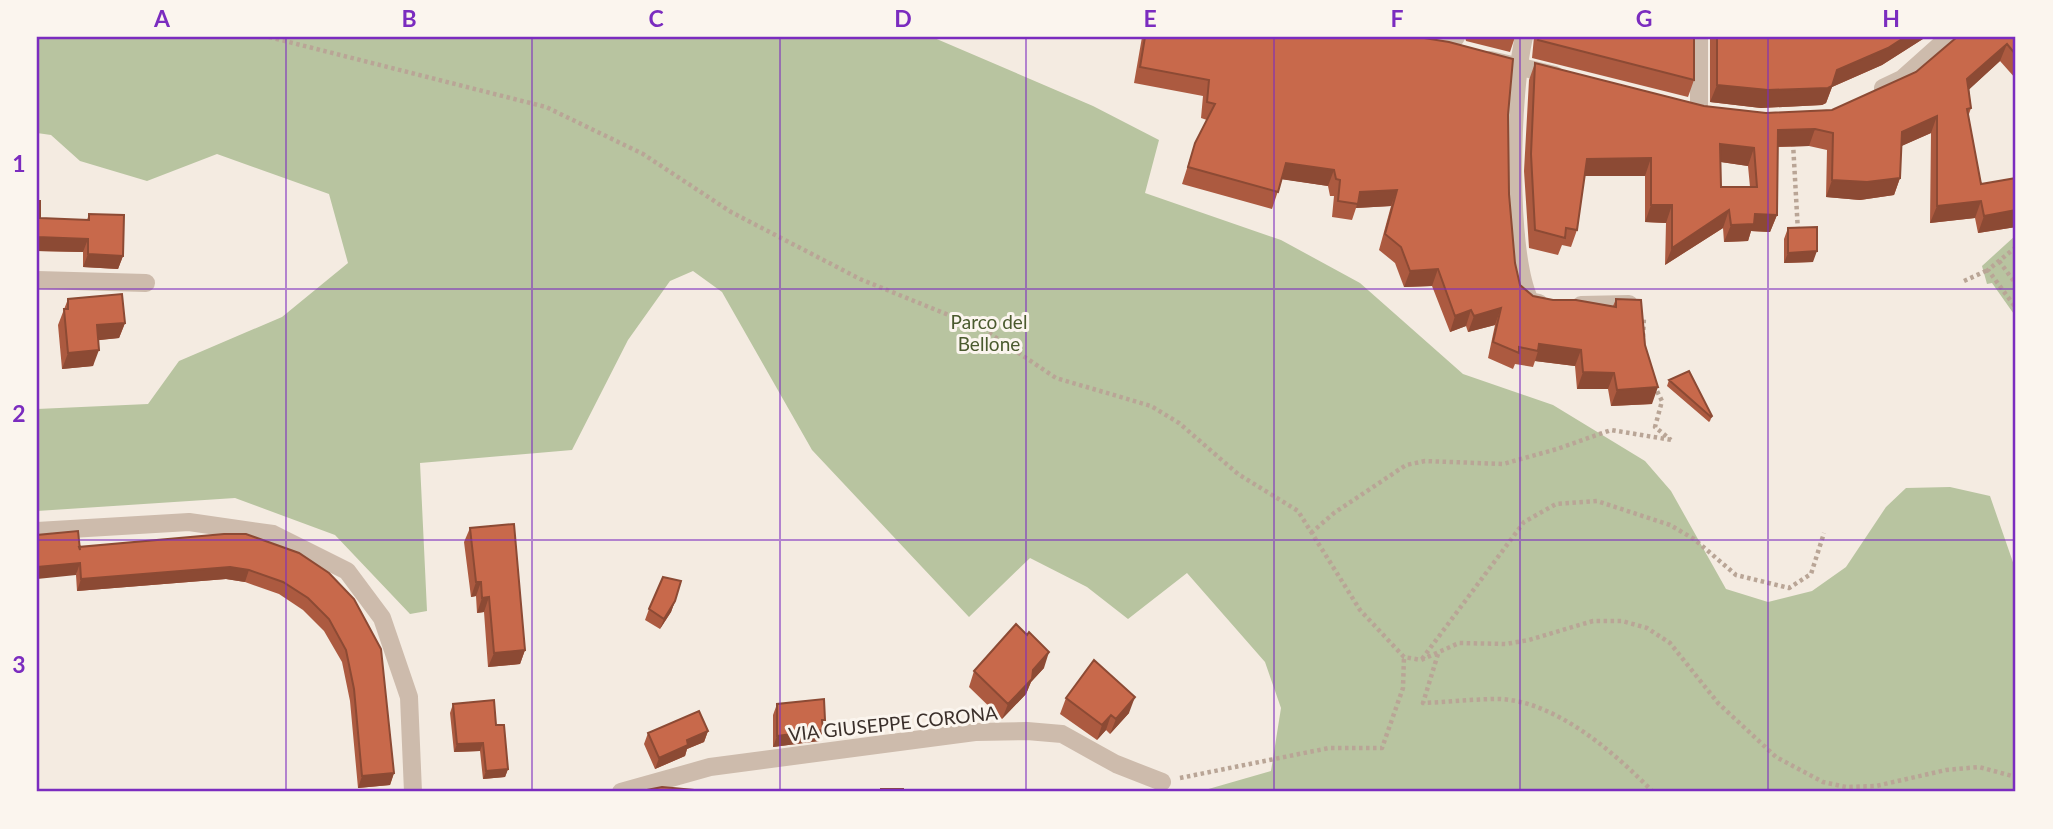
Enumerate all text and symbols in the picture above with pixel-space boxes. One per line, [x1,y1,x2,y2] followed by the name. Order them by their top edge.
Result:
[153,4,171,32] text: A
[401,4,417,32] text: B
[648,4,664,32] text: C
[894,4,912,32] text: D
[1143,4,1157,32] text: E
[1390,4,1404,32] text: F
[1636,4,1652,32] text: G
[1882,4,1900,32] text: H
[12,149,26,177] text: 1
[951,310,1027,355] park label: Parco del Bellone
[12,399,26,427] text: 2
[12,650,26,678] text: 3
[787,701,999,745] street label: VIA GIUSEPPE CORONA

